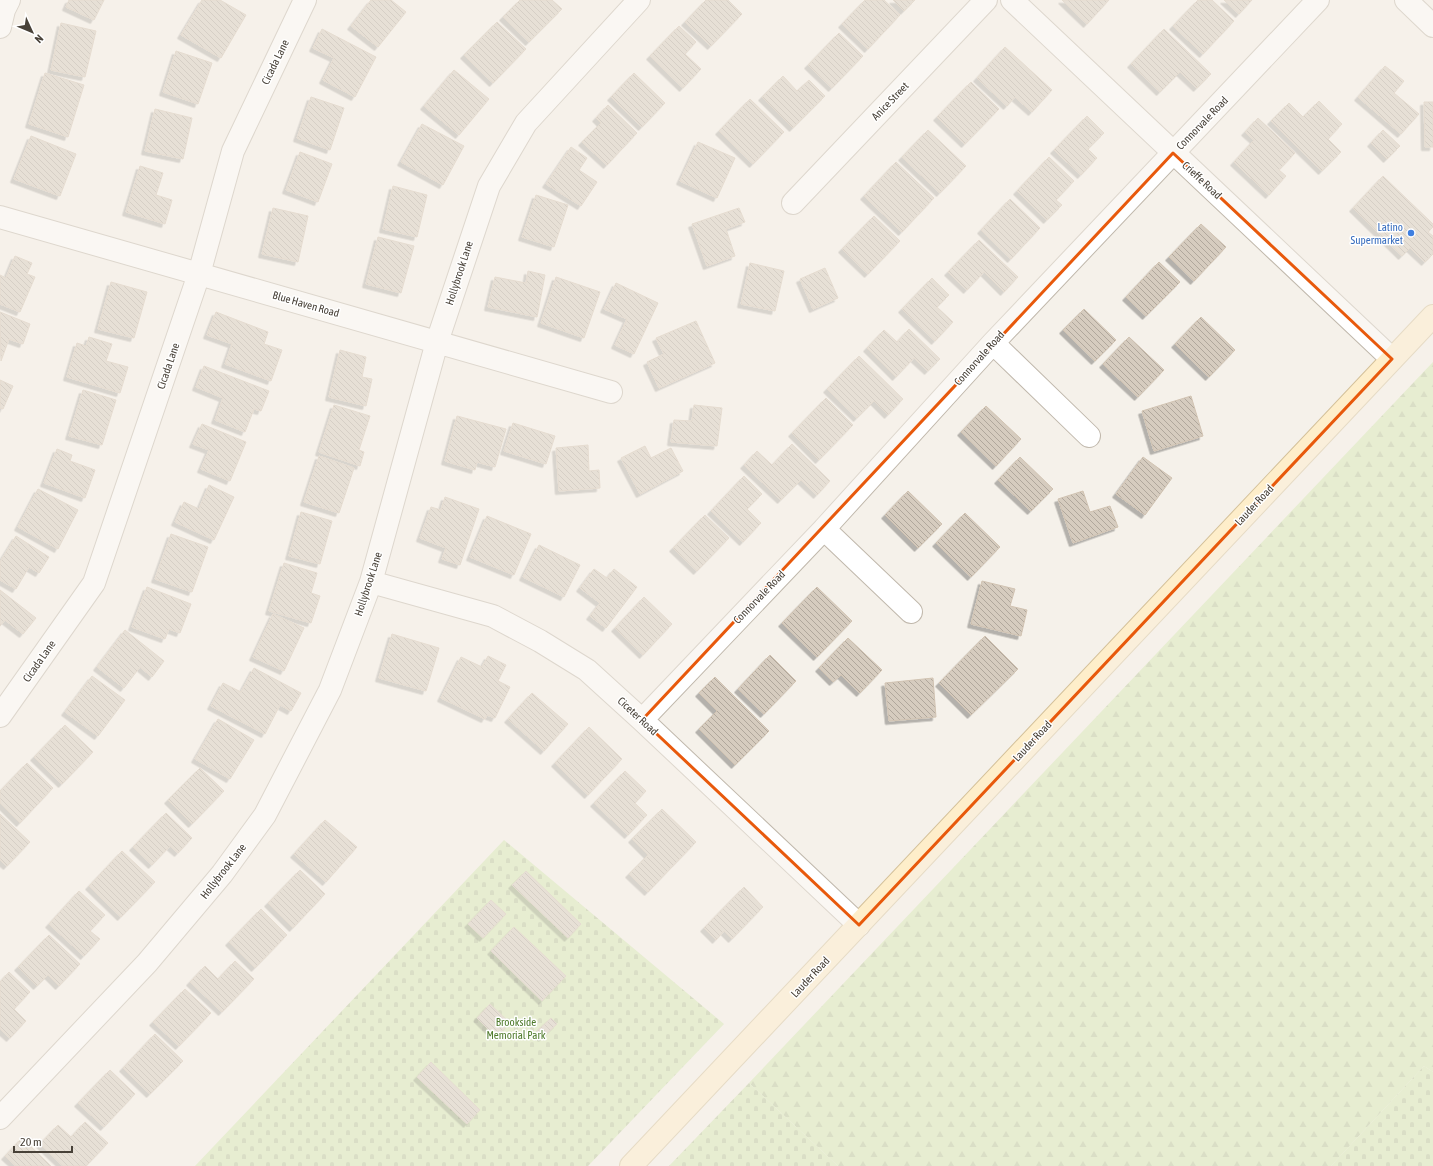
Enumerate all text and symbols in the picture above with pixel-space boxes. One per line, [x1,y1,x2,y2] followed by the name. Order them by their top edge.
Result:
[12,12,52,52] north arrow
[33,32,46,45] text: N
[259,38,291,86] street label: Cicada Lane
[869,80,911,122] street label: Anice Street
[1174,94,1230,152] street label: Connorvale Road
[1180,159,1224,201] street label: Crieffe Road
[1351,221,1403,246] place label: Latino Supermarket
[1406,228,1416,238] marker: Latino Supermarket
[443,239,475,307] street label: Hollybrook Lane
[271,289,341,319] street label: Blue Haven Road
[951,328,1007,388] street label: Connorvale Road
[154,341,182,391] street label: Cicada Lane
[1232,482,1276,528] street label: Lauder Road
[352,550,384,618] street label: Hollybrook Lane
[731,568,787,626] street label: Connorvale Road
[20,638,58,684] street label: Cicada Lane
[615,694,661,738] street label: Ciceter Road
[1010,718,1054,764] street label: Lauder Road
[198,841,248,901] street label: Hollybrook Lane
[788,954,832,1000] street label: Lauder Road
[486,1016,546,1041] park label: Brookside Memorial Park
[14,1128,72,1154] scale bar
[20,1135,42,1149] text: 20 m

